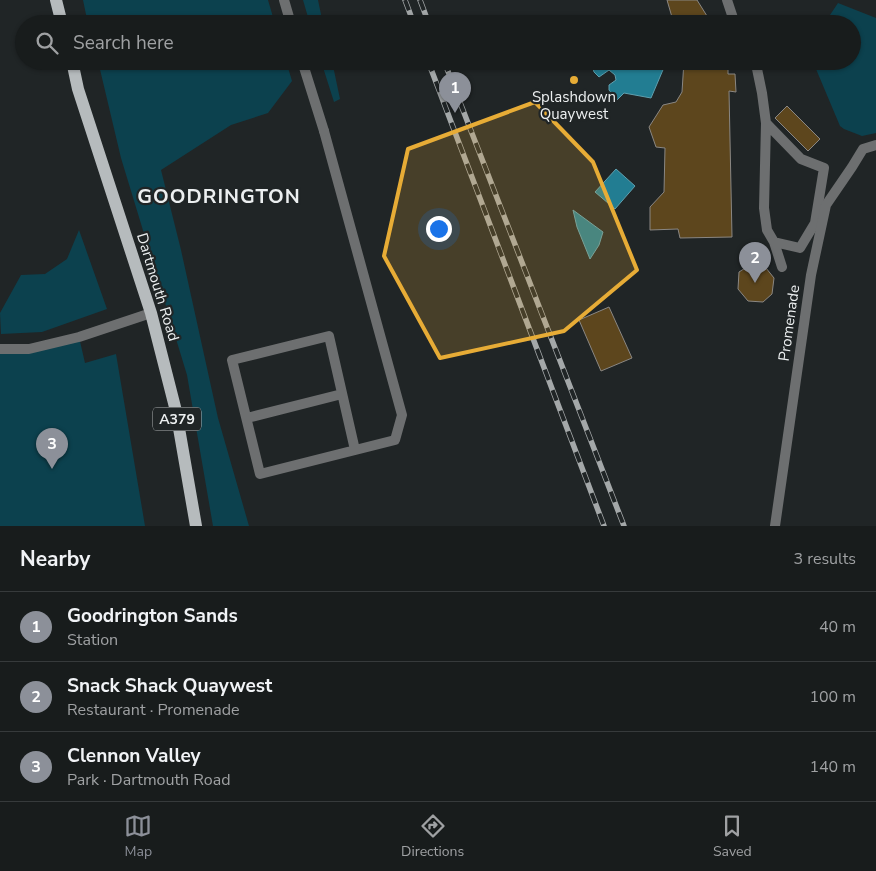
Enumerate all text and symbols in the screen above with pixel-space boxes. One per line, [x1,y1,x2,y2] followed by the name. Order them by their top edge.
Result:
[15,15,861,70] search box
[33,29,61,57] icon: search
[73,30,174,56] text: Search here
[439,72,471,113] pin: 1
[568,74,580,86] marker: Splashdown Quaywest
[532,87,616,124] place label: Splashdown Quaywest
[137,183,301,210] district label: GOODRINGTON
[426,216,452,242] your location
[132,230,184,344] street label: Dartmouth Road
[739,242,771,283] pin: 2
[774,283,804,363] street label: Promenade
[153,408,201,430] road number: A379
[36,428,68,469] pin: 3
[20,545,90,573] text: Nearby
[794,548,856,570] text: 3 results
[67,603,238,629] text: Goodrington Sands
[31,616,41,638] text: 1
[819,616,856,638] text: 40 m
[67,629,118,651] text: Station
[67,673,272,699] text: Snack Shack Quaywest
[31,686,41,708] text: 2
[809,686,856,708] text: 100 m
[67,699,240,721] text: Restaurant · Promenade
[67,743,201,769] text: Clennon Valley
[31,756,41,778] text: 3
[809,756,856,778] text: 140 m
[67,769,231,791] text: Park · Dartmouth Road
[124,812,152,861] tab: Map
[401,812,464,861] tab: Directions
[713,812,752,861] tab: Saved

